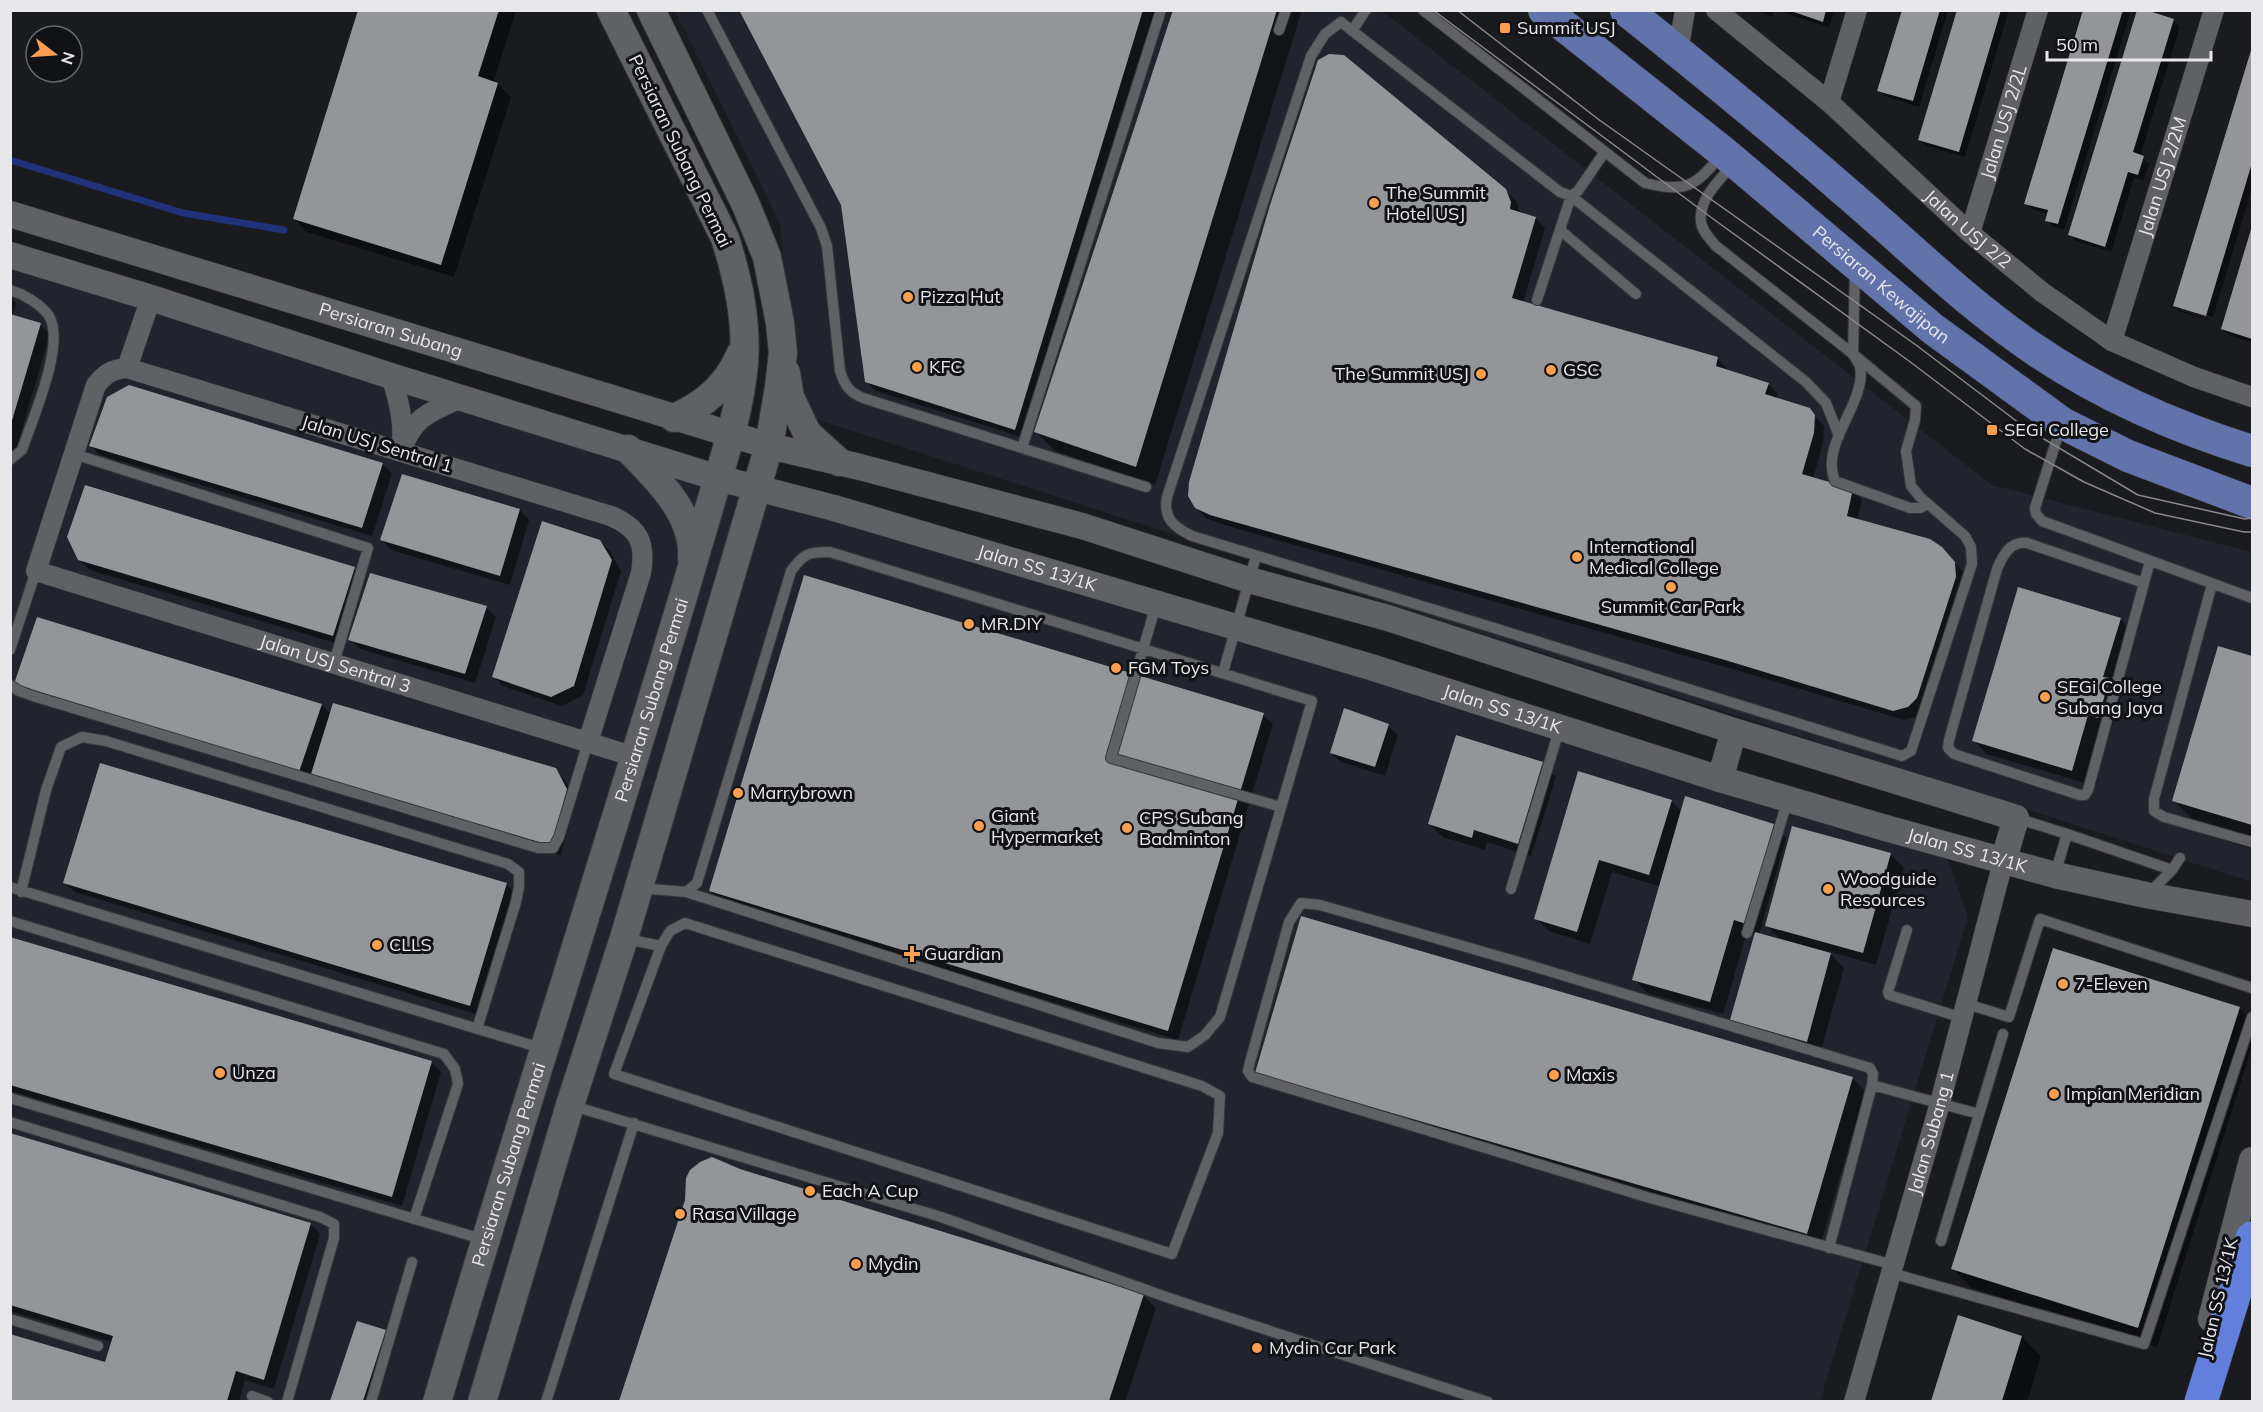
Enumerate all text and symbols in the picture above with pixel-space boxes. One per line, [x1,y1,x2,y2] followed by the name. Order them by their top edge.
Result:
[1517,16,1616,39] place label: Summit USJ
[1498,21,1512,35] marker: Summit USJ
[24,24,84,84] north arrow
[2047,24,2210,62] scale bar
[2056,33,2098,56] text: 50 m
[57,50,80,67] text: N
[624,51,737,251] street label: Persiaran Subang Permai
[1975,62,2032,182] street label: Jalan USJ 2/2L
[2133,114,2191,239] street label: Jalan USJ 2/2M
[1386,181,1486,225] place label: The Summit Hotel USJ
[1920,184,2016,273] street label: Jalan USJ 2/2
[1367,196,1381,210] marker: The Summit Hotel USJ
[1808,220,1955,348] street label: Persiaran Kewajipan
[920,285,1001,308] place label: Pizza Hut
[901,290,915,304] marker: Pizza Hut
[316,297,465,363] street label: Persiaran Subang
[929,355,963,378] place label: KFC
[1563,358,1600,381] place label: GSC
[910,360,924,374] marker: KFC
[1334,362,1469,385] place label: The Summit USJ
[1544,363,1558,377] marker: GSC
[1474,367,1488,381] marker: The Summit USJ
[299,410,455,477] street label: Jalan USJ Sentral 1
[2004,418,2109,441] place label: SEGi College
[1985,423,1999,437] marker: SEGi College
[1589,535,1719,579] place label: International Medical College
[975,539,1100,596] street label: Jalan SS 13/1K
[1570,550,1584,564] marker: International Medical College
[1664,580,1678,594] marker: Summit Car Park
[609,595,693,805] street label: Persiaran Subang Permai
[1601,595,1742,618] place label: Summit Car Park
[981,612,1043,635] place label: MR.DIY
[962,617,976,631] marker: MR.DIY
[257,629,414,698] street label: Jalan USJ Sentral 3
[1128,656,1209,679] place label: FGM Toys
[1109,661,1123,675] marker: FGM Toys
[2057,675,2163,719] place label: SEGi College Subang Jaya
[1440,679,1565,739] street label: Jalan SS 13/1K
[2038,690,2052,704] marker: SEGi College Subang Jaya
[750,781,853,804] place label: Marrybrown
[731,786,745,800] marker: Marrybrown
[991,804,1100,848] place label: Giant Hypermarket
[1139,806,1244,850] place label: CPS Subang Badminton
[972,819,986,833] marker: Giant Hypermarket
[1120,821,1134,835] marker: CPS Subang Badminton
[1905,823,2030,878] street label: Jalan SS 13/1K
[1840,867,1936,911] place label: Woodguide Resources
[1821,882,1835,896] marker: Woodguide Resources
[389,933,432,956] place label: CLLS
[370,938,384,952] marker: CLLS
[924,942,1001,965] place label: Guardian
[905,947,919,961] marker: Guardian
[2075,972,2148,995] place label: 7-Eleven
[2056,977,2070,991] marker: 7-Eleven
[466,1060,550,1269] street label: Persiaran Subang Permai
[232,1061,276,1084] place label: Unza
[1566,1063,1615,1086] place label: Maxis
[213,1066,227,1080] marker: Unza
[1547,1068,1561,1082] marker: Maxis
[1902,1068,1959,1197] street label: Jalan Subang 1
[2066,1082,2200,1105] place label: Impian Meridian
[2047,1087,2061,1101] marker: Impian Meridian
[822,1179,919,1202] place label: Each A Cup
[803,1184,817,1198] marker: Each A Cup
[692,1202,797,1225] place label: Rasa Village
[673,1207,687,1221] marker: Rasa Village
[2192,1235,2243,1360] street label: Jalan SS 13/1K
[868,1252,919,1275] place label: Mydin
[849,1257,863,1271] marker: Mydin
[1269,1336,1397,1359] place label: Mydin Car Park
[1250,1341,1264,1355] marker: Mydin Car Park

